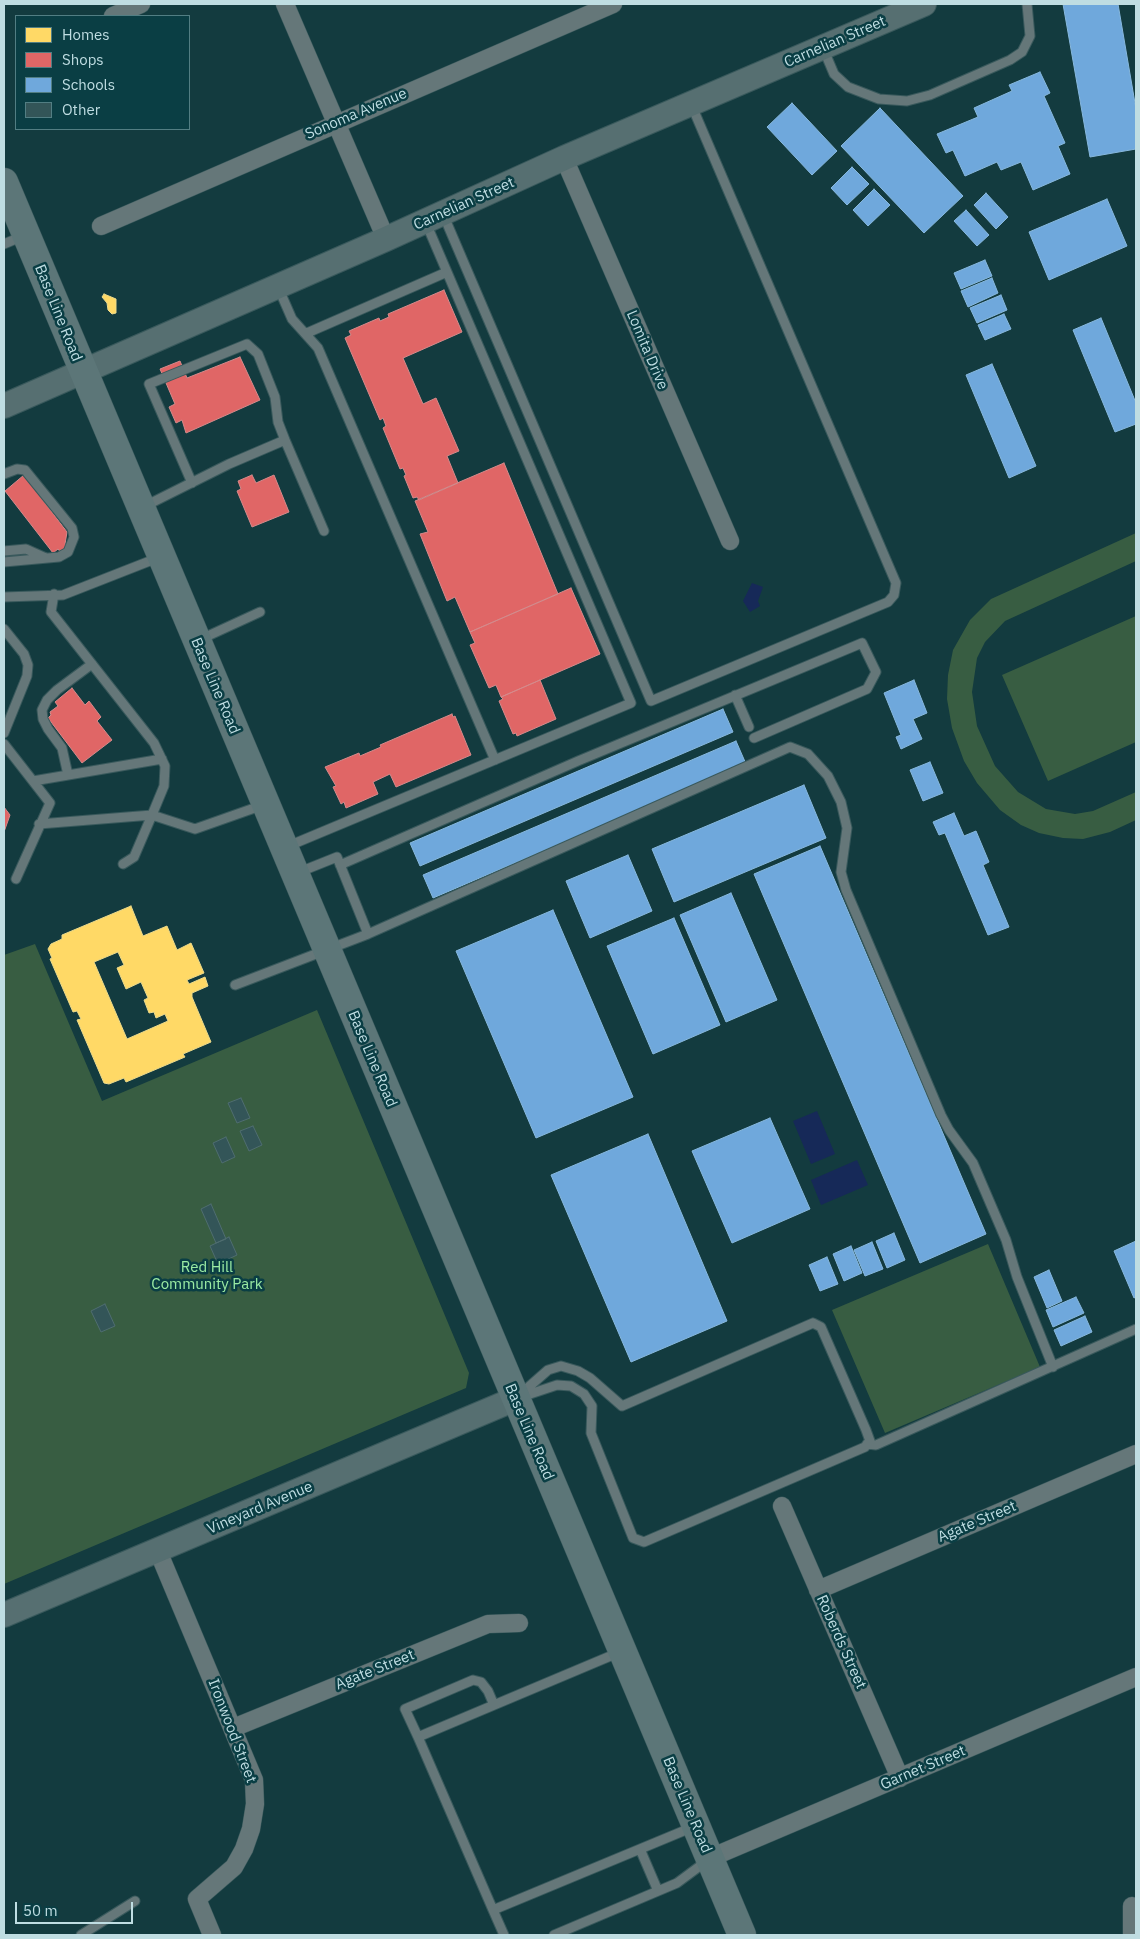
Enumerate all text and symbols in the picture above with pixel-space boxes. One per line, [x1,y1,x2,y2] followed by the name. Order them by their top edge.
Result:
[781,12,889,72] street label: Carnelian Street
[15,15,190,130] legend
[62,25,110,44] text: Homes
[62,50,104,69] text: Shops
[62,75,115,94] text: Schools
[302,84,410,144] street label: Sonoma Avenue
[62,100,100,119] text: Other
[411,174,517,234] street label: Carnelian Street
[30,262,86,364] street label: Base Line Road
[622,308,672,392] street label: Lomita Drive
[187,635,243,737] street label: Base Line Road
[344,1008,400,1110] street label: Base Line Road
[151,1259,263,1294] park label: Red Hill Community Park
[501,1381,557,1483] street label: Base Line Road
[205,1478,315,1538] street label: Vineyard Avenue
[935,1497,1019,1547] street label: Agate Street
[812,1592,870,1692] street label: Roberds Street
[333,1646,417,1694] street label: Agate Street
[204,1676,260,1786] street label: Ironwood Street
[878,1742,968,1794] street label: Garnet Street
[659,1754,715,1856] street label: Base Line Road
[18,1892,135,1924] scale bar
[23,1901,58,1920] text: 50 m

